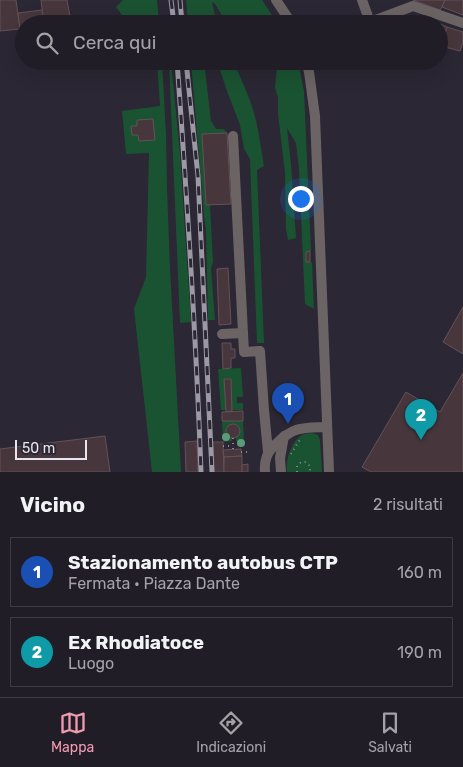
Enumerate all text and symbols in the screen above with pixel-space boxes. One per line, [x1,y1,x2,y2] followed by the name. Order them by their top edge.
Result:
[15,15,448,70] search box
[33,29,61,57] icon: search
[73,31,156,54] text: Cerca qui
[288,186,314,212] your location
[272,383,304,424] pin: 1
[405,399,437,440] pin: 2
[15,437,88,460] scale bar
[22,440,55,457] text: 50 m
[20,492,85,517] text: Vicino
[373,495,443,514] text: 2 risultati
[68,551,338,574] text: Stazionamento autobus CTP
[33,563,41,582] text: 1
[397,563,442,582] text: 160 m
[68,574,240,593] text: Fermata · Piazza Dante
[68,631,204,654] text: Ex Rhodiatoce
[32,643,42,662] text: 2
[397,643,442,662] text: 190 m
[68,654,114,673] text: Luogo
[51,709,94,756] tab: Mappa
[196,709,266,756] tab: Indicazioni
[368,709,412,756] tab: Salvati

